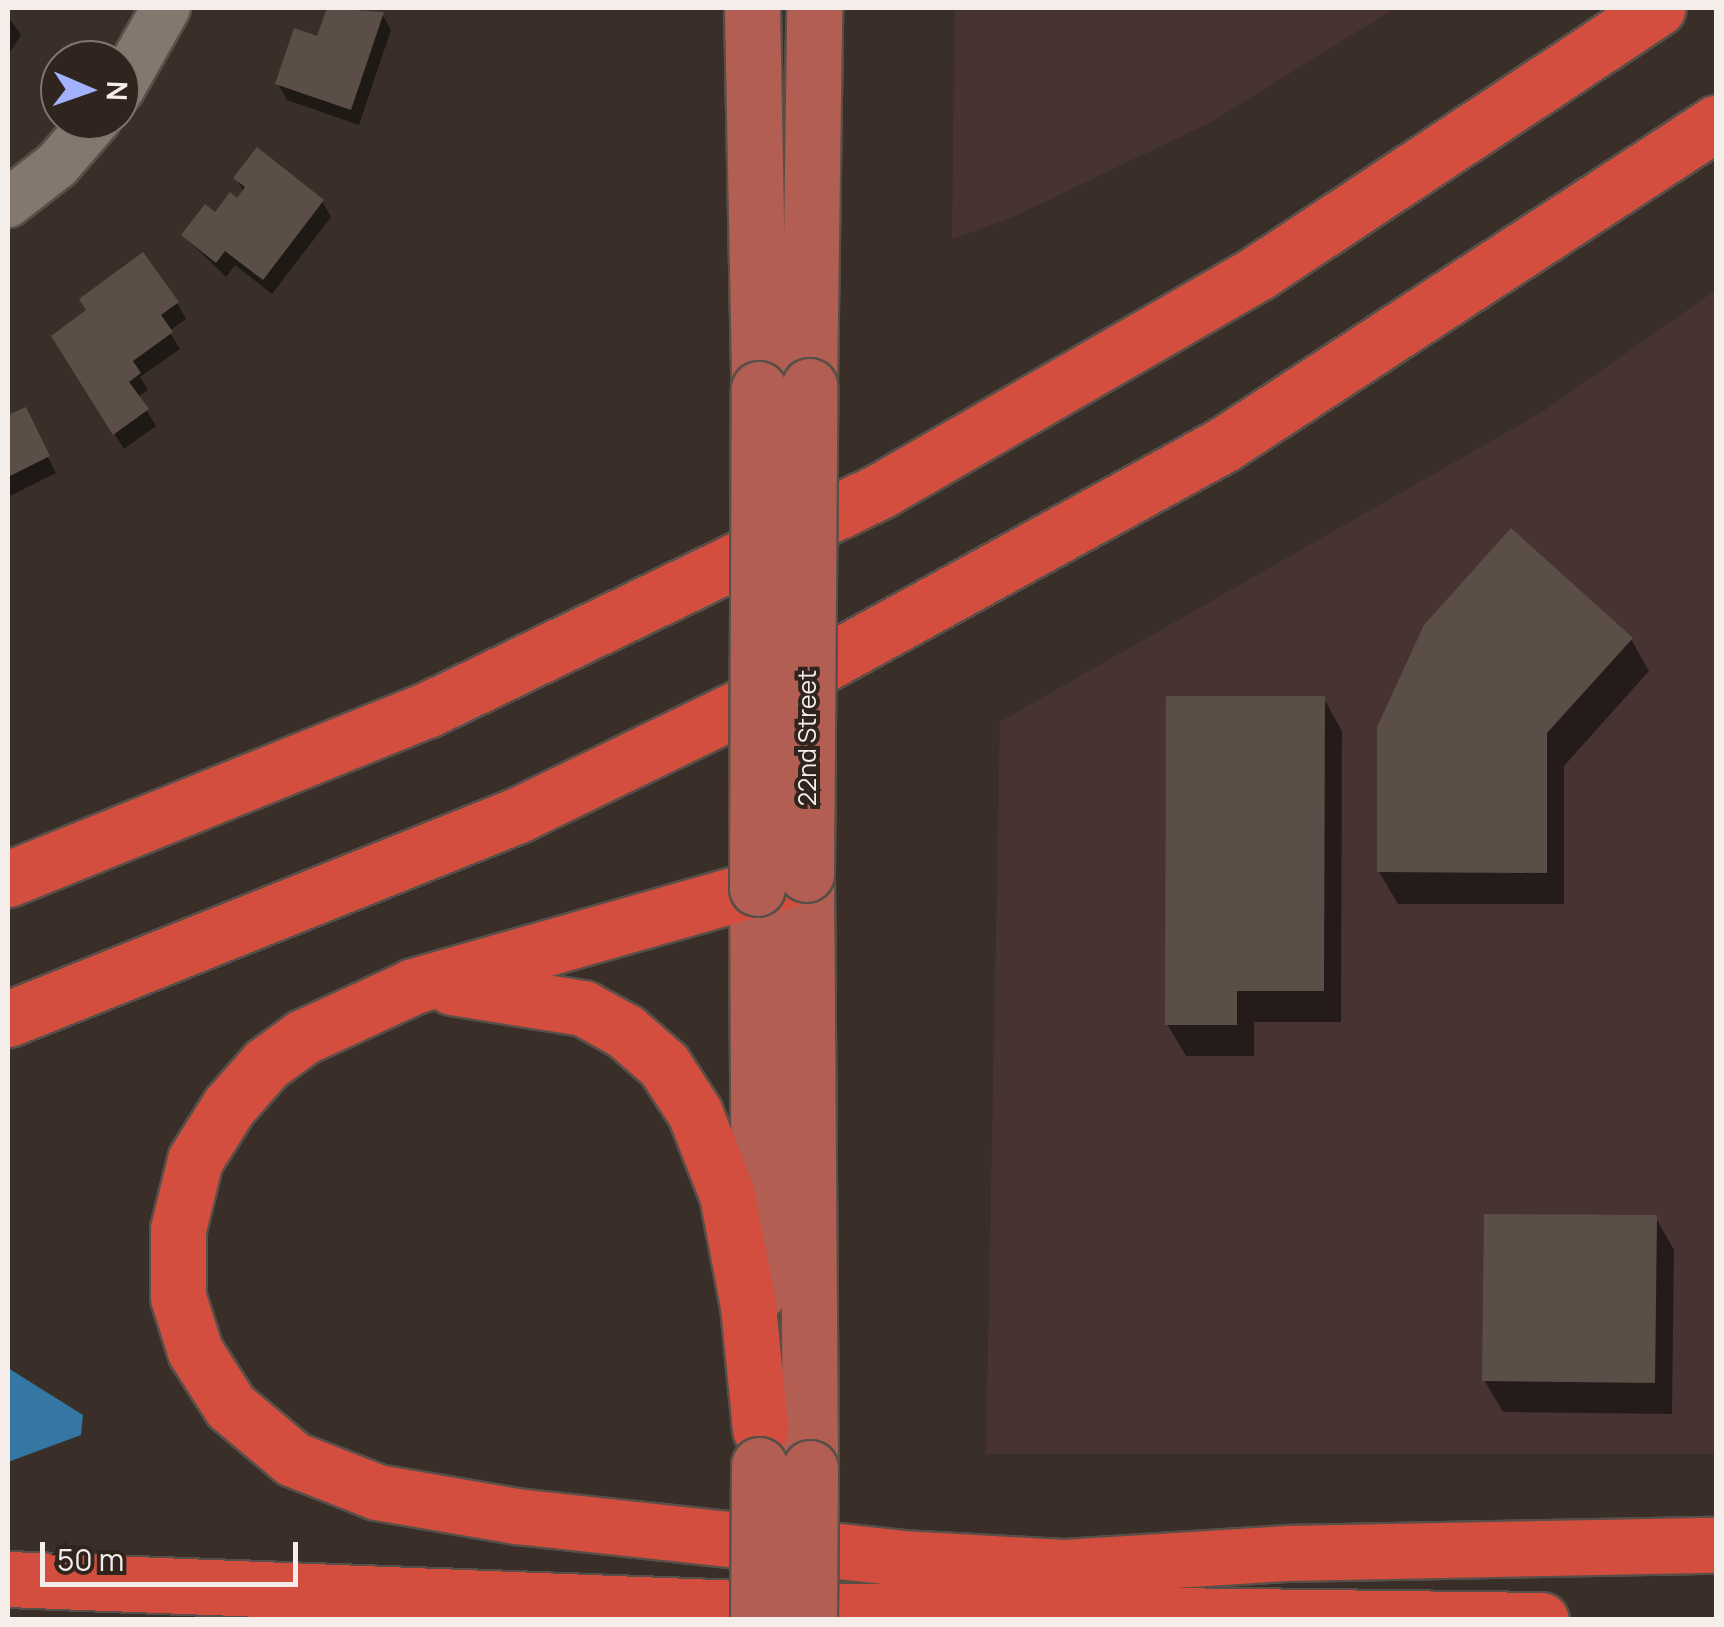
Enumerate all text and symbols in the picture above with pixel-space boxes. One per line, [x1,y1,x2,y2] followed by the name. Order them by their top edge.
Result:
[40,40,140,140] north arrow
[99,80,137,102] text: N
[792,670,822,806] street label: 22nd Street
[45,1522,302,1584] scale bar
[57,1539,124,1580] text: 50 m

